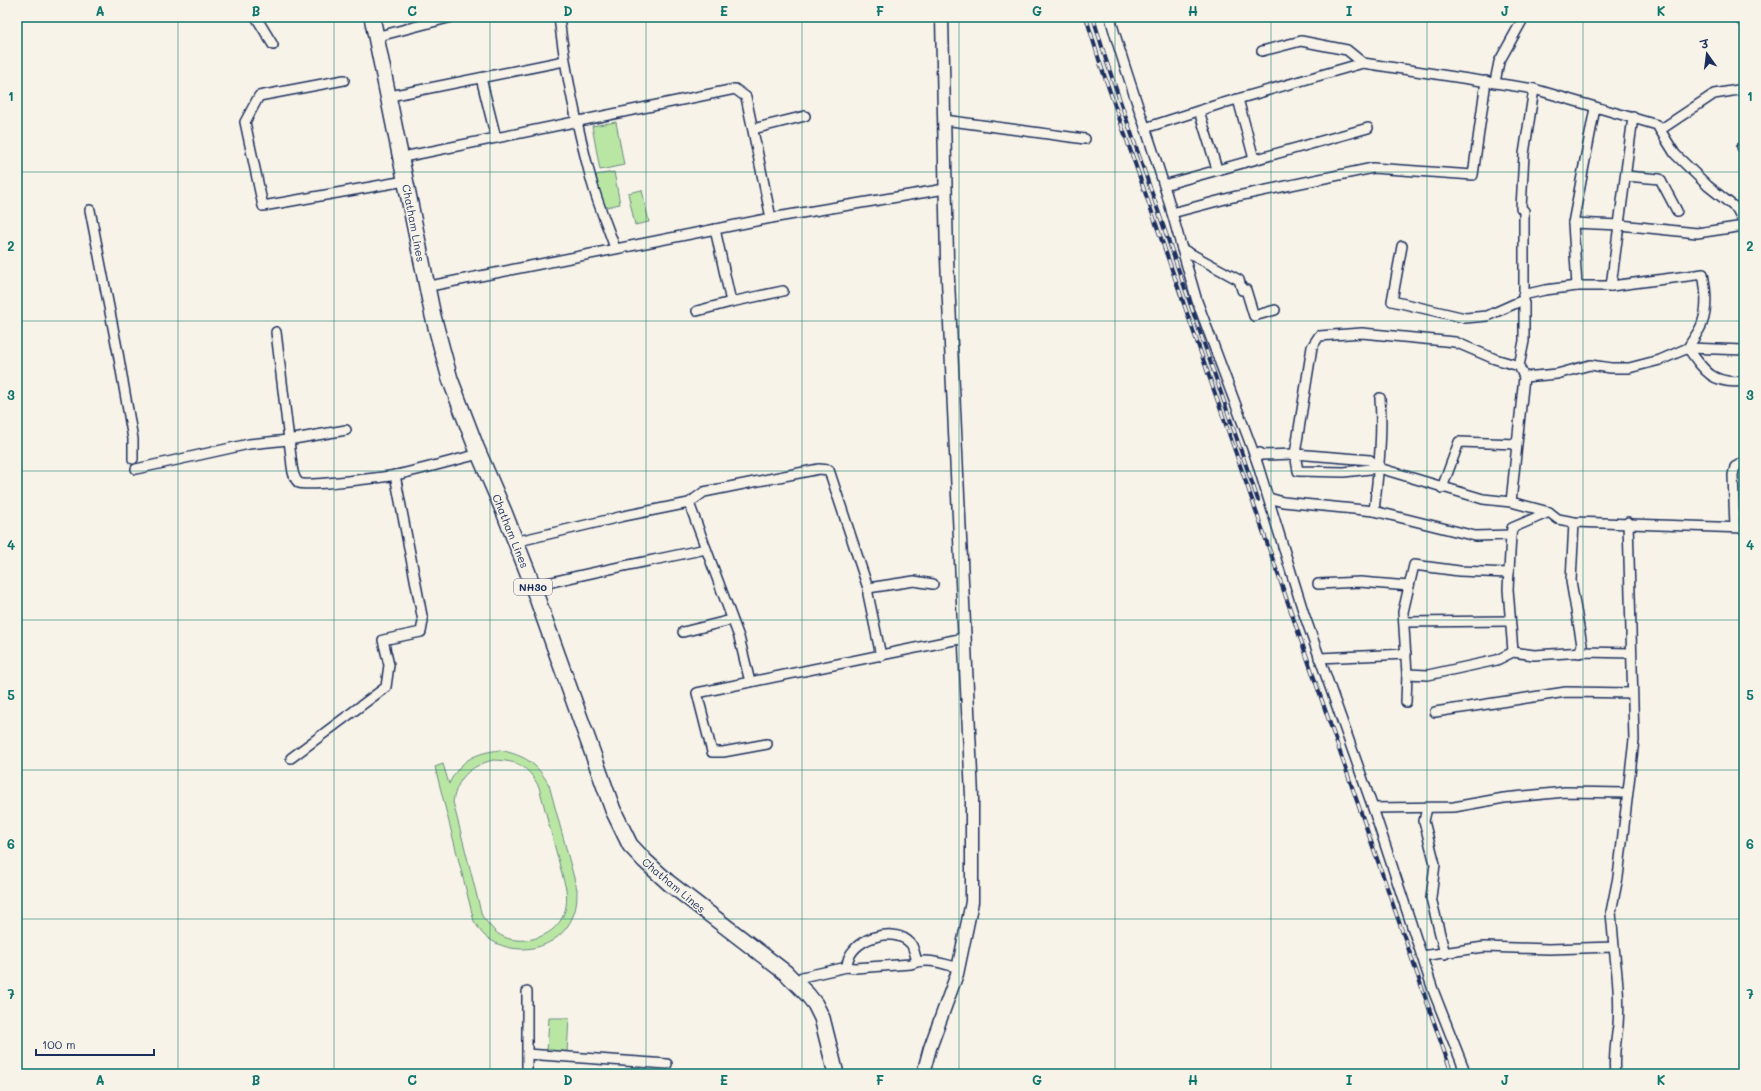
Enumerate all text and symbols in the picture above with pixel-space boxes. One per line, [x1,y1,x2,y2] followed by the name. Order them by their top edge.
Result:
[95,2,105,19] text: A
[252,2,261,19] text: B
[407,2,417,19] text: C
[563,2,573,19] text: D
[720,2,728,19] text: E
[876,2,884,19] text: F
[1032,2,1042,19] text: G
[1188,2,1198,19] text: H
[1346,2,1353,19] text: I
[1501,2,1509,19] text: J
[1657,2,1666,19] text: K
[1687,34,1727,74] north arrow
[1698,35,1711,52] text: उ
[8,87,14,104] text: 1
[1747,87,1753,104] text: 1
[399,183,429,263] street label: Chatham Lines
[7,237,15,254] text: 2
[1746,237,1754,254] text: 2
[7,386,15,403] text: 3
[1746,386,1754,403] text: 3
[489,492,533,570] street label: Chatham Lines
[7,536,15,553] text: 4
[1746,536,1754,553] text: 4
[514,579,552,595] road number: NH30
[7,686,15,703] text: 5
[1746,686,1754,703] text: 5
[7,835,15,852] text: 6
[1746,835,1754,852] text: 6
[639,854,709,916] street label: Chatham Lines
[7,985,15,1002] text: 7
[1746,985,1754,1002] text: 7
[36,1031,154,1057] scale bar
[42,1036,76,1052] text: 100 m
[95,1071,105,1088] text: A
[252,1071,261,1088] text: B
[407,1071,417,1088] text: C
[563,1071,573,1088] text: D
[720,1071,728,1088] text: E
[876,1071,884,1088] text: F
[1032,1071,1042,1088] text: G
[1188,1071,1198,1088] text: H
[1346,1071,1353,1088] text: I
[1501,1071,1509,1088] text: J
[1657,1071,1666,1088] text: K

